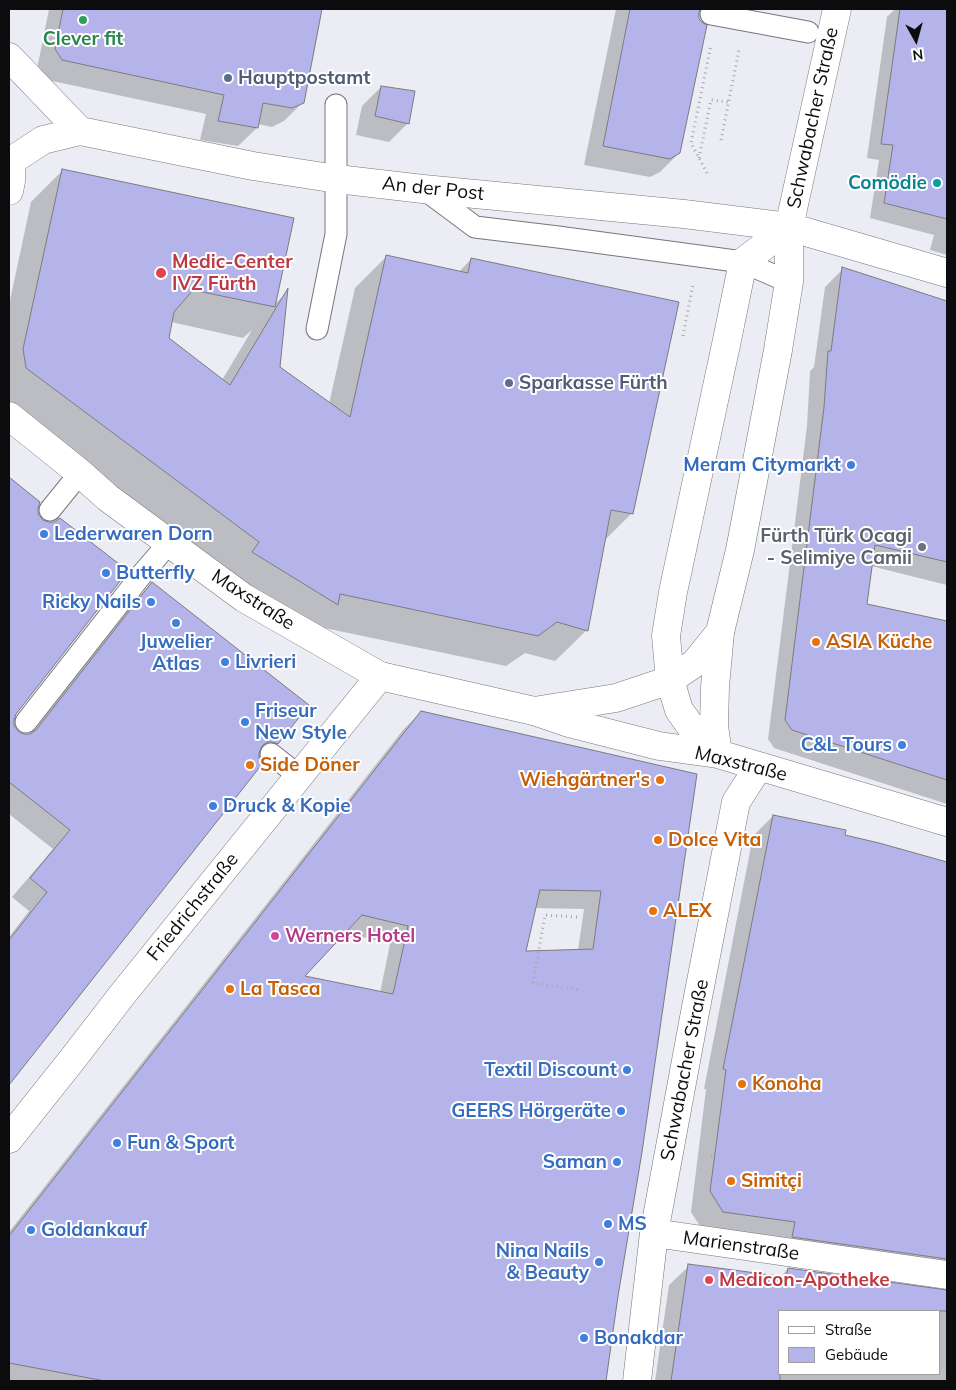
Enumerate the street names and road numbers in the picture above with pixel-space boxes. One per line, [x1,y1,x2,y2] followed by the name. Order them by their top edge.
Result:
[783,25,843,211] street label: Schwabacher Straße
[381,172,485,206] street label: An der Post
[207,565,299,635] street label: Maxstraße
[692,742,790,786] street label: Maxstraße
[143,848,243,966] street label: Friedrichstraße
[656,977,714,1163] street label: Schwabacher Straße
[681,1227,801,1265] street label: Marienstraße

